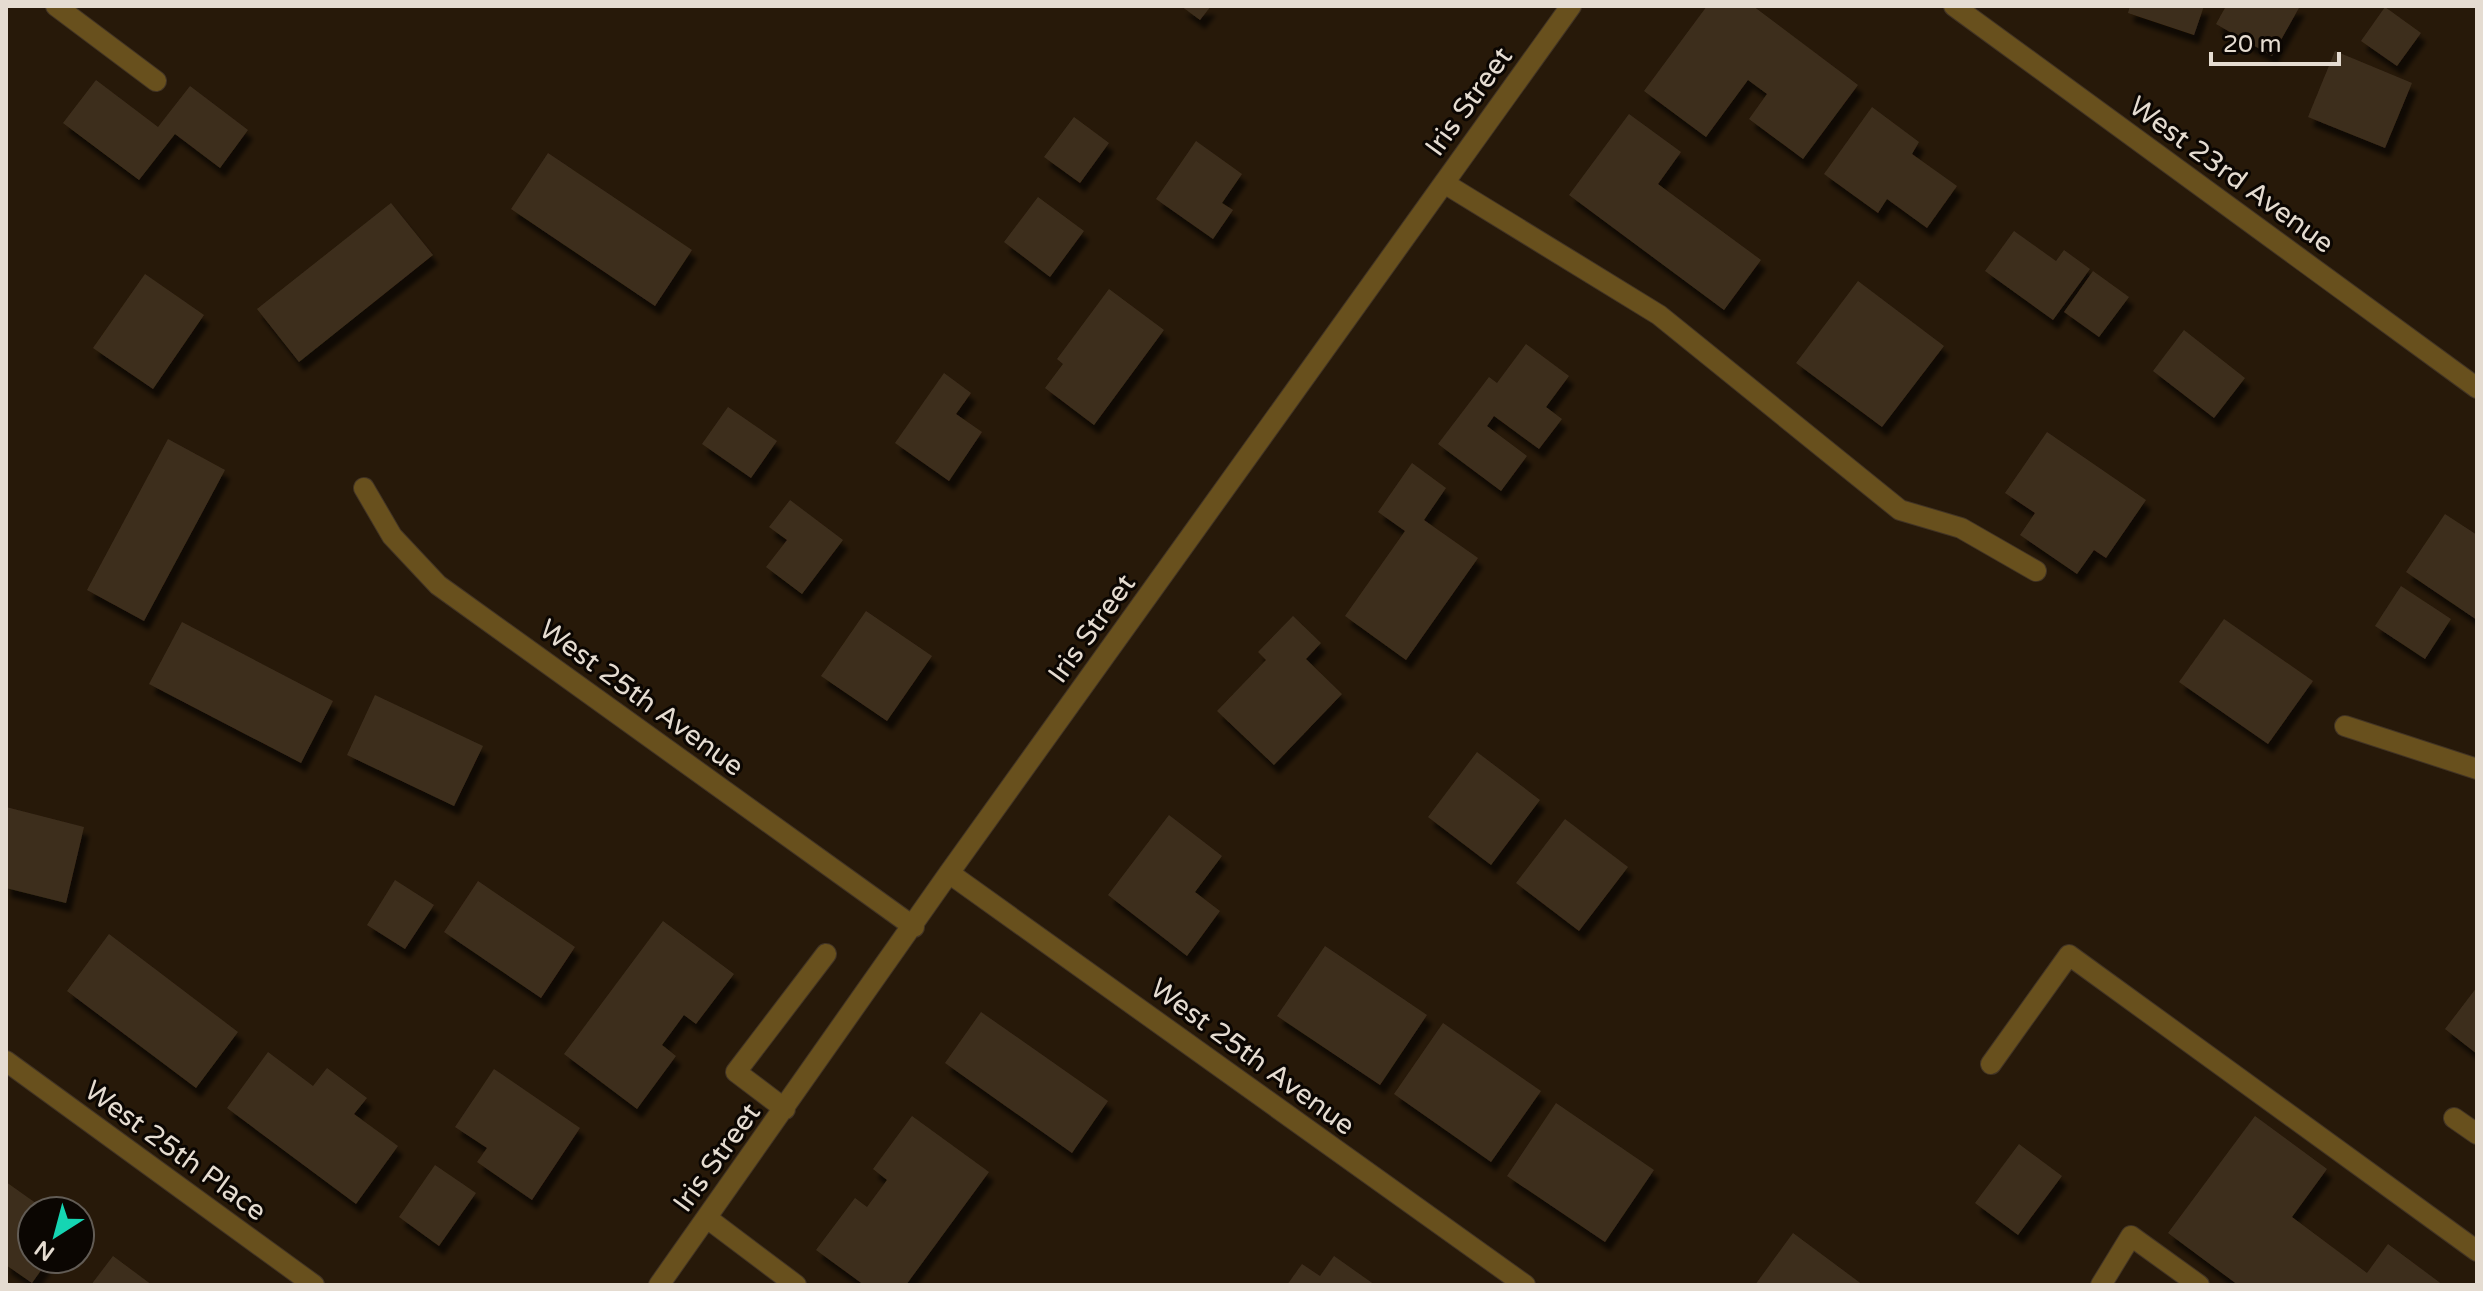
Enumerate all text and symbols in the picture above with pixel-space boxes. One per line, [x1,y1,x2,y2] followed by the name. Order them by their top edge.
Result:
[2211,16,2339,66] scale bar
[2223,30,2281,59] text: 20 m
[1418,40,1520,163] street label: Iris Street
[2122,89,2340,261] street label: West 23rd Avenue
[1041,567,1143,690] street label: Iris Street
[532,612,750,783] street label: West 25th Avenue
[1143,971,1361,1142] street label: West 25th Avenue
[78,1073,273,1228] street label: West 25th Place
[666,1096,768,1219] street label: Iris Street
[16,1195,96,1275] north arrow
[30,1235,60,1266] text: N

